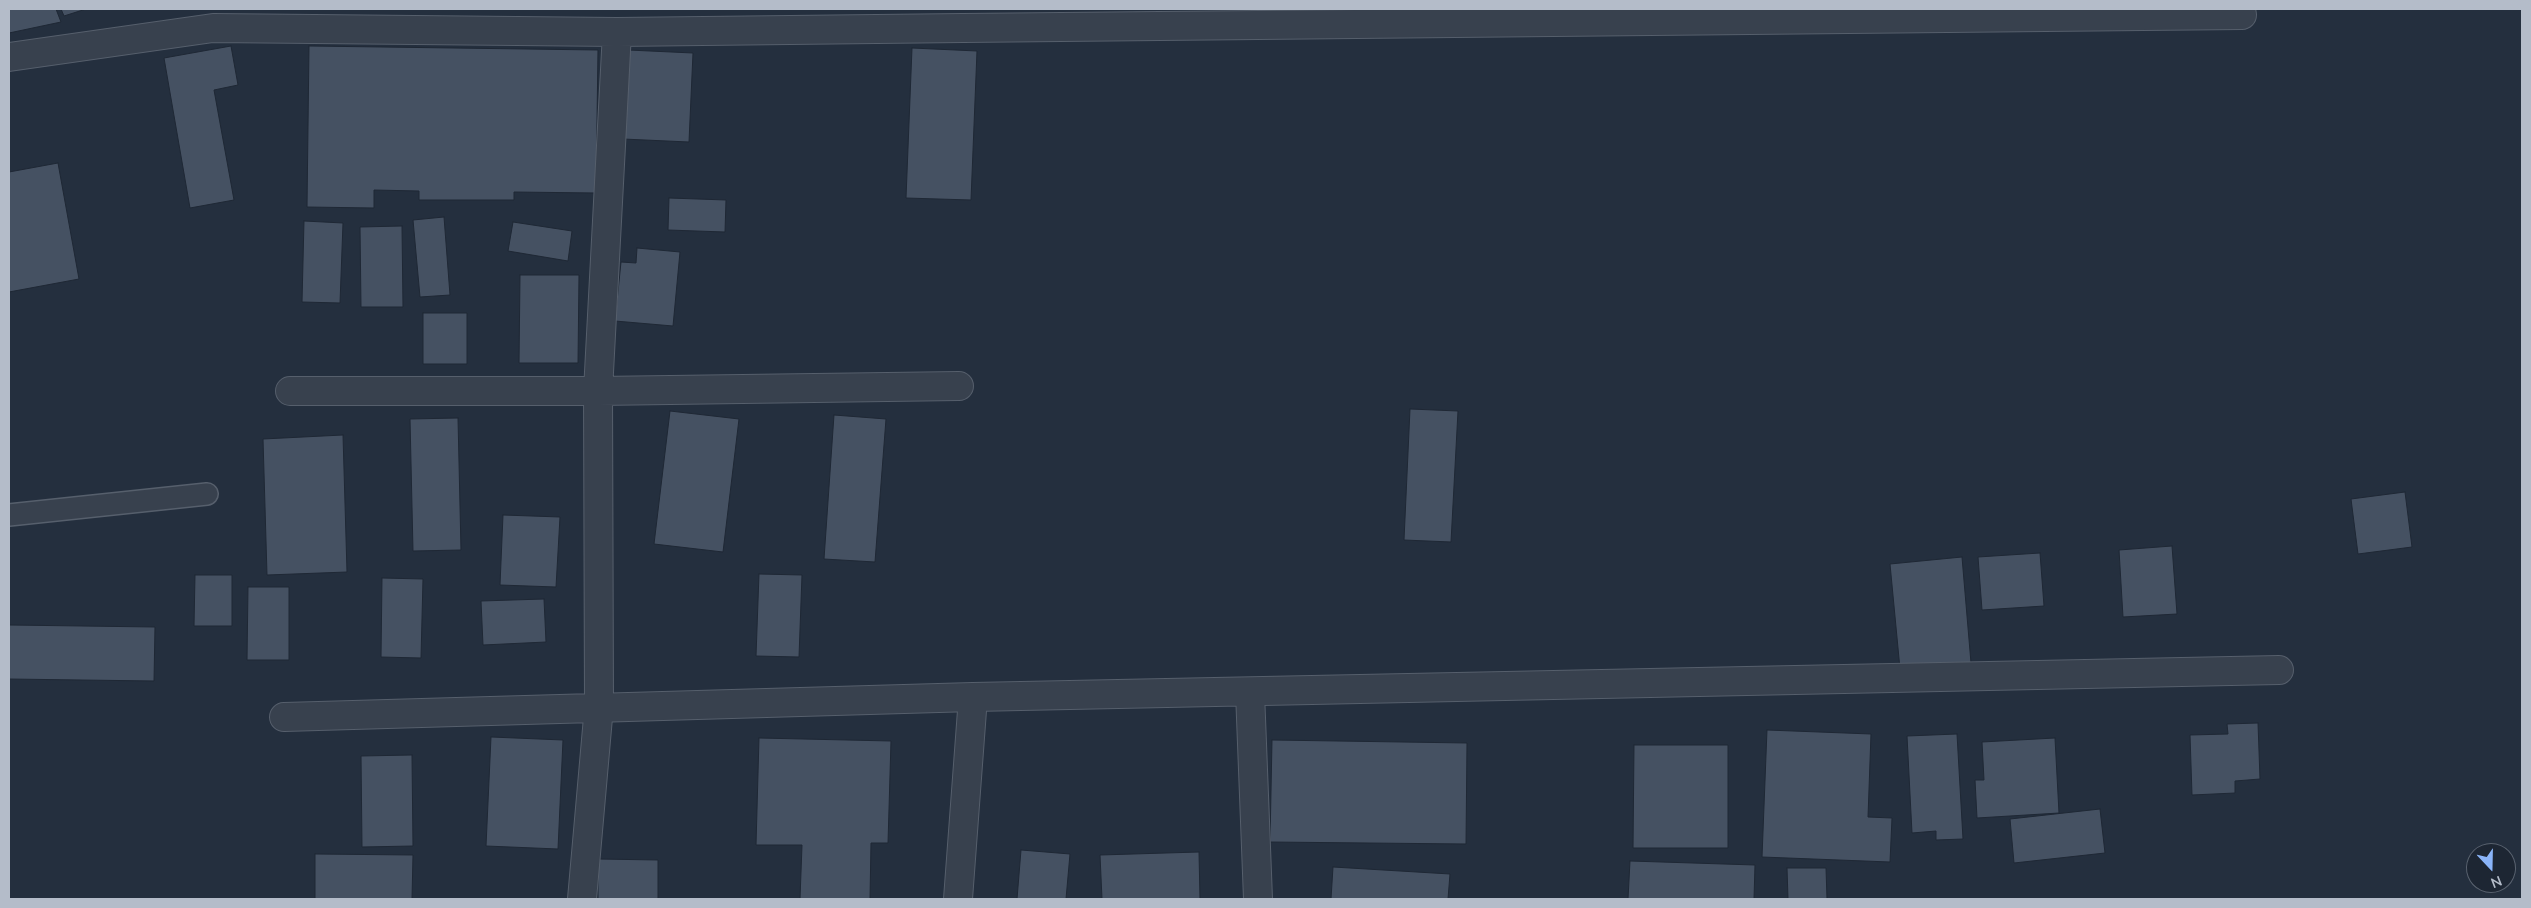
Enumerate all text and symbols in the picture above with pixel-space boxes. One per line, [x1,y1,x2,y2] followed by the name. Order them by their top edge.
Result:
[2466,843,2516,893] north arrow
[2488,871,2505,892] text: N

